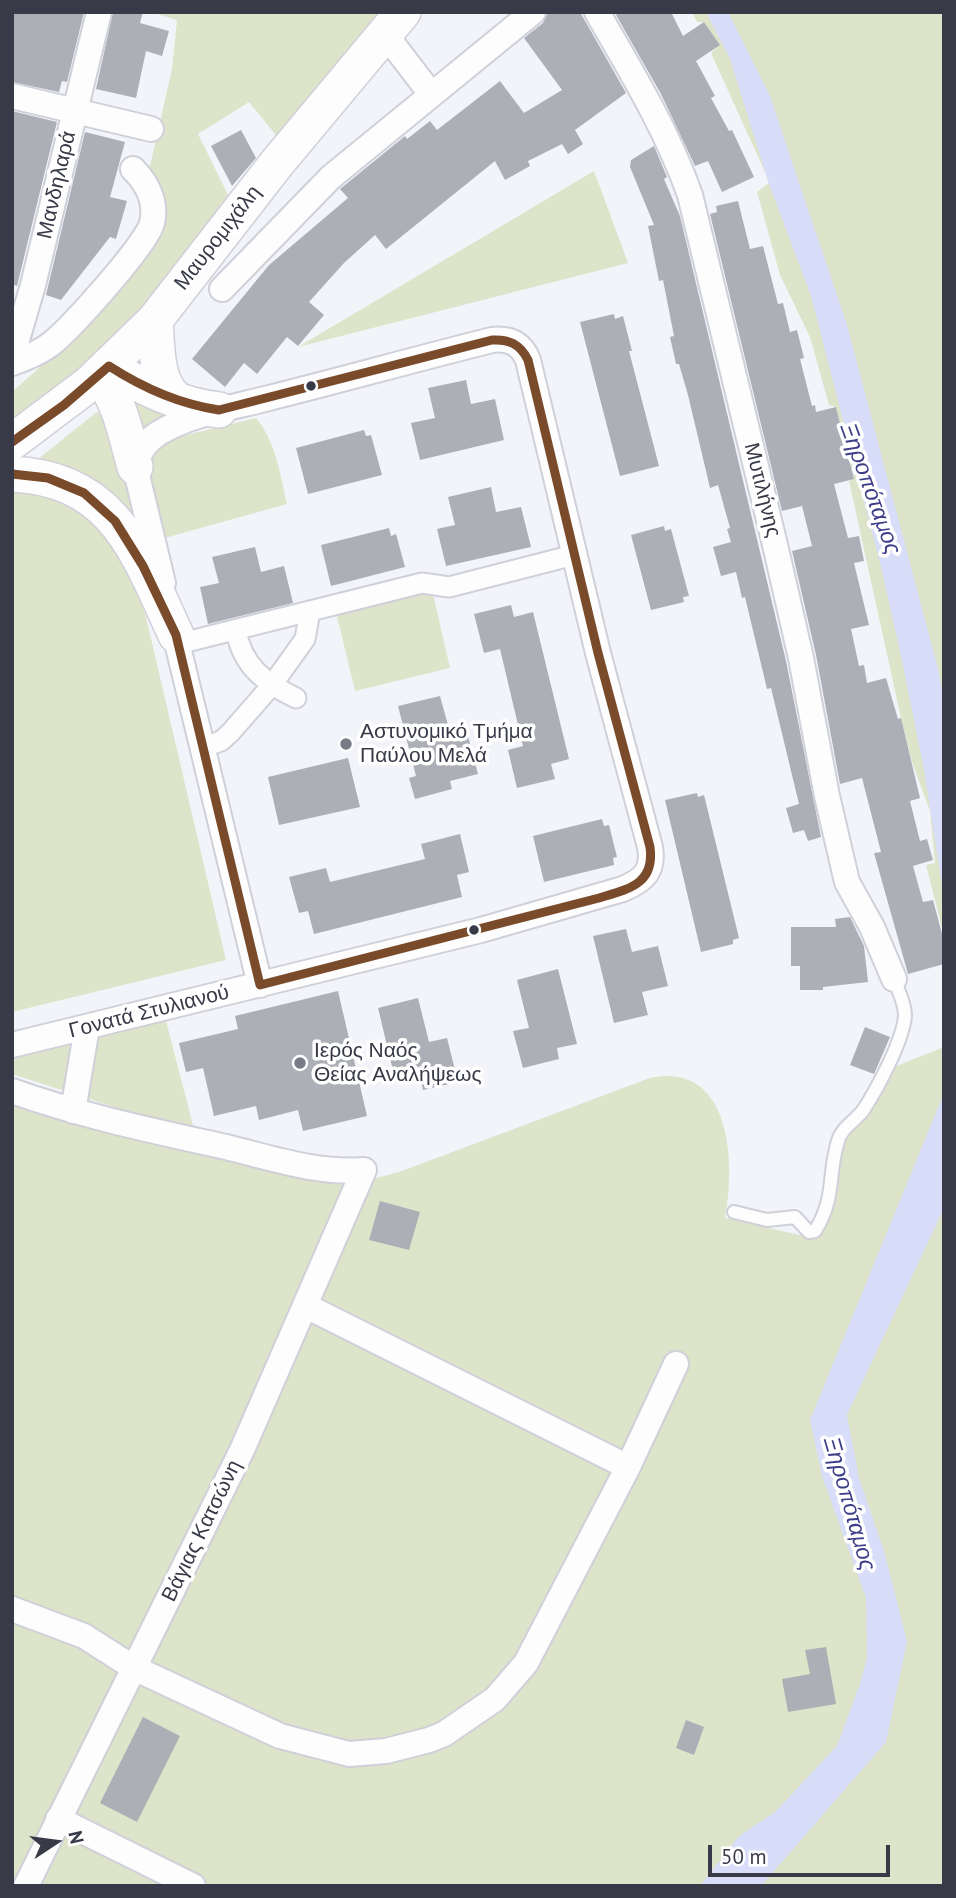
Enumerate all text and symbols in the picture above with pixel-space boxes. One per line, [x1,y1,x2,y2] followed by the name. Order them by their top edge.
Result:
[32,129,82,241] street label: Μανδηλαρά
[169,181,267,295] street label: Μαυρομιχάλη
[304,379,318,393] unlabelled marker
[833,419,907,559] water label: Ξηροπόταμος
[738,440,786,540] street label: Μυτιλήνης
[360,719,533,769] place label: Αστυνομικό Τμήμα Παύλου Μελά
[338,736,354,752] marker: Αστυνομικό Τμήμα Παύλου Μελά
[467,923,481,937] unlabelled marker
[66,980,232,1044] street label: Γονατά Στυλιανού
[314,1038,482,1088] place label: Ιερός Ναός Θείας Αναλήψεως
[292,1055,308,1071] marker: Ιερός Ναός Θείας Αναλήψεως
[817,1434,881,1574] water label: Ξηροπόταμος
[157,1456,247,1606] street label: Βάγιας Κατσώνη
[21,1807,91,1877] north arrow
[63,1828,90,1846] text: N
[711,1832,893,1876] scale bar
[721,1843,767,1870] text: 50 m

